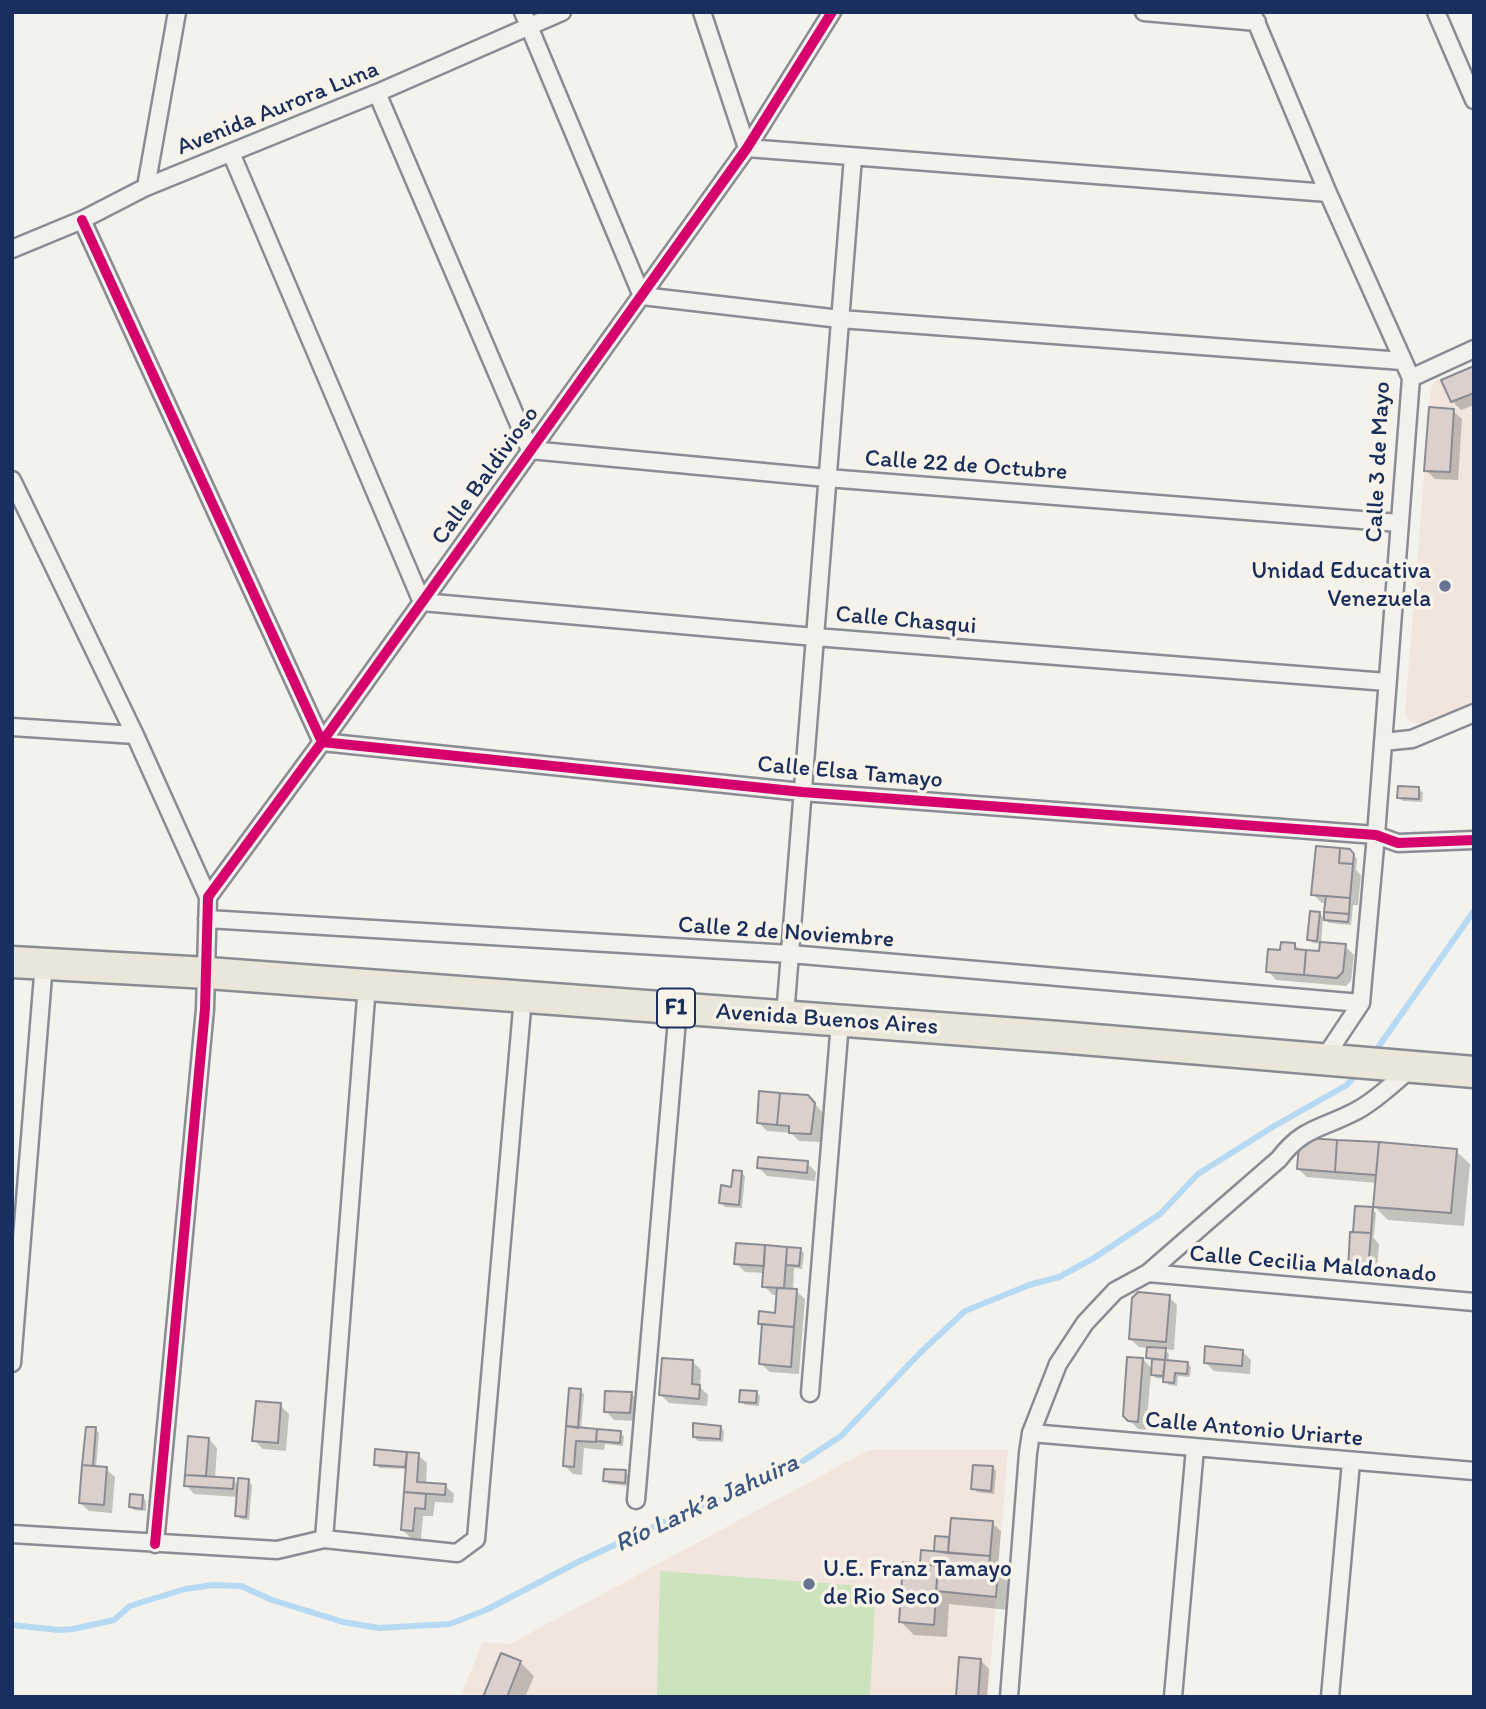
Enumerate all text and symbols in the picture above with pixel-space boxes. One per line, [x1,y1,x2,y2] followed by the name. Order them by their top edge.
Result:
[173,55,383,163] street label: Avenida Aurora Luna
[1360,381,1398,543] street label: Calle 3 de Mayo
[426,401,546,551] street label: Calle Baldivioso
[864,445,1068,487] street label: Calle 22 de Octubre
[1251,558,1431,614] place label: Unidad Educativa Venezuela
[1437,578,1453,594] marker: Unidad Educativa Venezuela
[834,600,978,642] street label: Calle Chasqui
[756,751,944,795] street label: Calle Elsa Tamayo
[677,911,895,955] street label: Calle 2 de Noviembre
[657,988,695,1028] road number: F1
[715,998,939,1042] street label: Avenida Buenos Aires
[1188,1240,1438,1290] street label: Calle Cecilia Maldonado
[1144,1406,1364,1454] street label: Calle Antonio Uriarte
[610,1448,804,1560] water label: Río Lark’a Jahuira
[823,1556,1012,1612] place label: U.E. Franz Tamayo de Rio Seco
[801,1576,817,1592] marker: U.E. Franz Tamayo de Rio Seco

